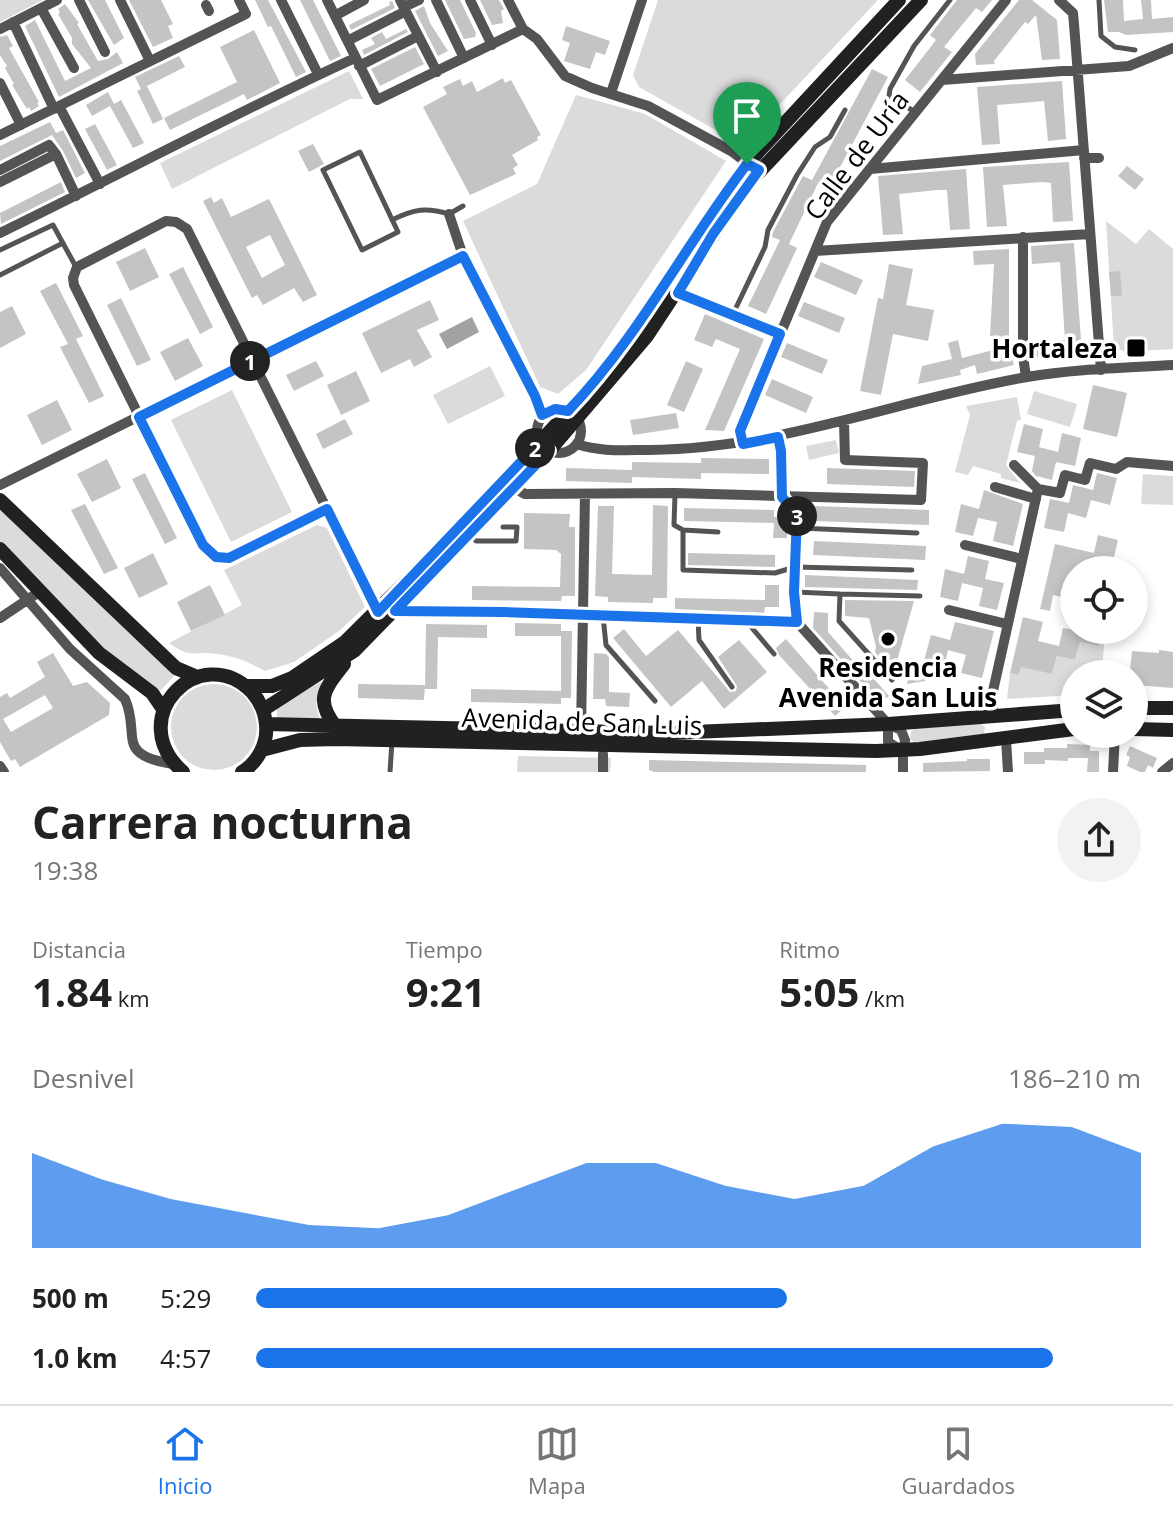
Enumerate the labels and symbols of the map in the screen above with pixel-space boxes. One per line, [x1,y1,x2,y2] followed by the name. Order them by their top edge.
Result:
[713,82,781,164] pin
[796,83,916,227] street label: Calle de Uría
[992,330,1118,366] place label: Hortaleza
[1125,337,1147,359] marker: Hortaleza
[230,341,270,381] pin: 1
[515,428,555,468] pin: 2
[777,496,817,536] pin: 3
[879,630,897,648] marker: Residencia Avenida San Luis
[779,649,997,715] place label: Residencia Avenida San Luis
[461,699,703,743] street label: Avenida de San Luis

